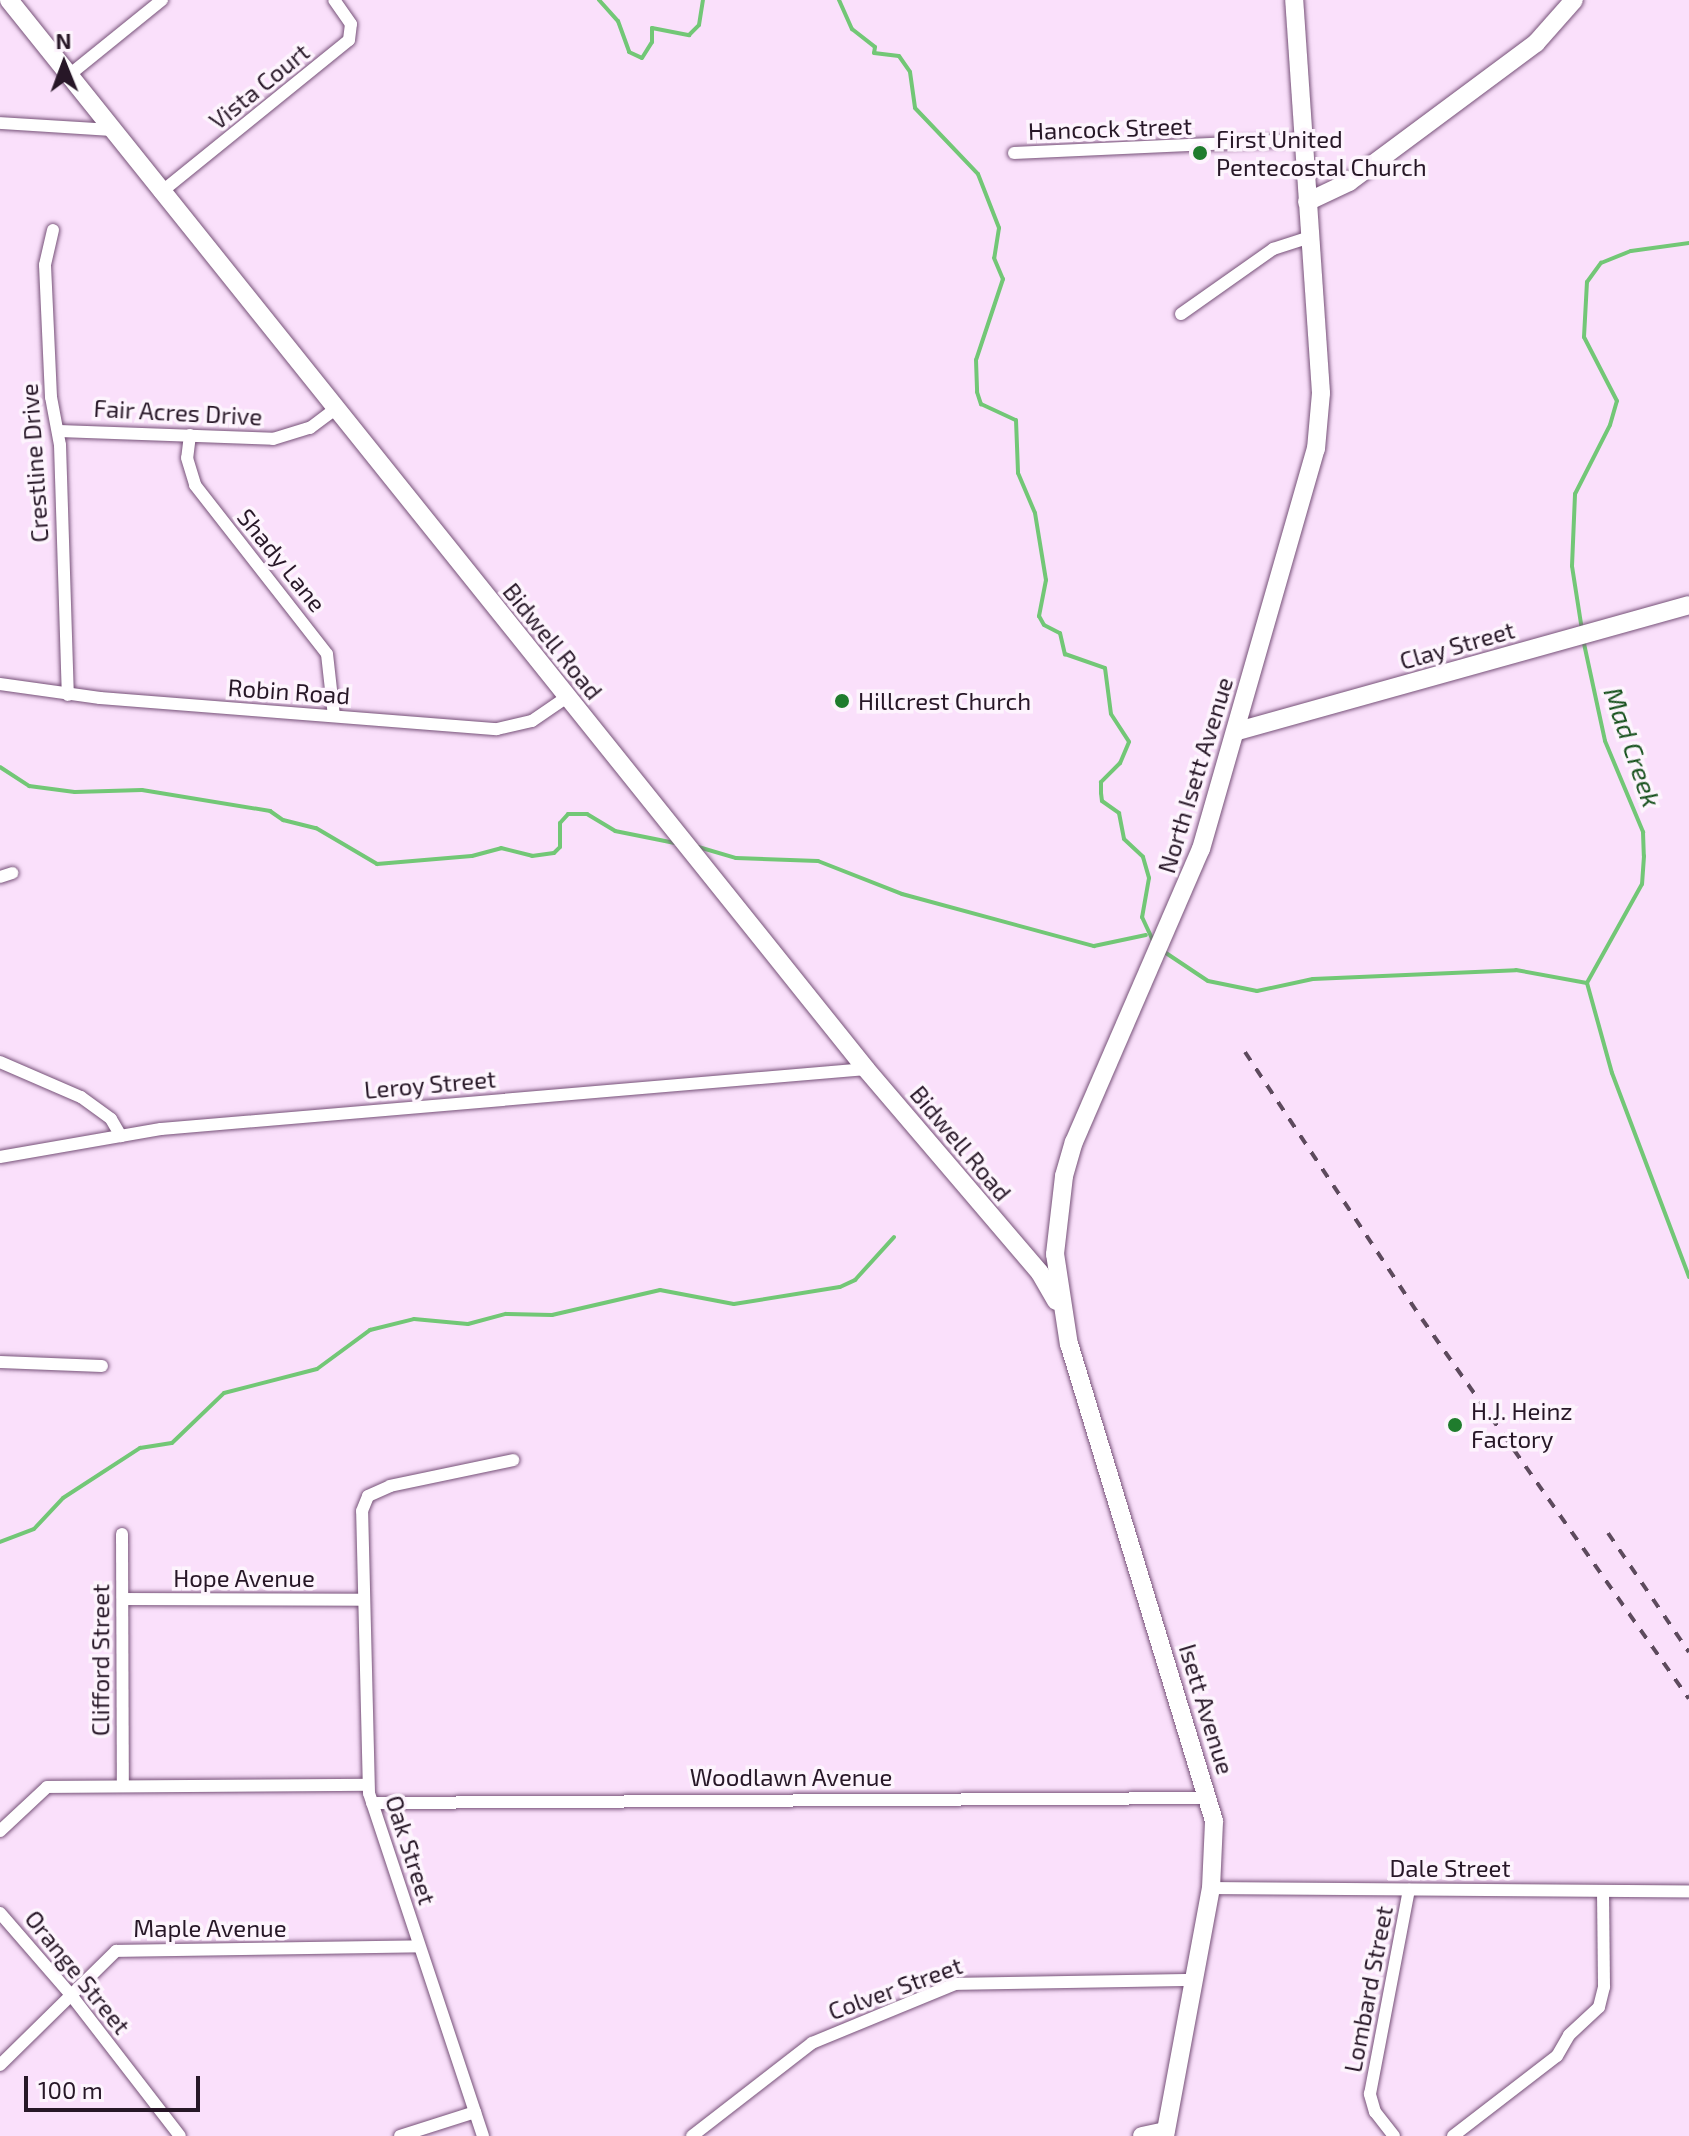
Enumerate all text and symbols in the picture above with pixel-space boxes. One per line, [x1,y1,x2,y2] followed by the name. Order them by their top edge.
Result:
[24,24,104,104] north arrow
[55,27,72,53] text: N
[203,37,315,135] street label: Vista Court
[1027,111,1193,145] street label: Hancock Street
[1216,125,1427,181] place label: First United Pentecostal Church
[1191,144,1209,162] marker: First United Pentecostal Church
[14,382,54,544] street label: Crestline Drive
[92,393,264,431] street label: Fair Acres Drive
[232,502,332,618] street label: Shady Lane
[497,577,609,705] street label: Bidwell Road
[1396,615,1518,675] street label: Clay Street
[227,672,351,710] street label: Robin Road
[1151,673,1239,877] street label: North Isett Avenue
[1598,683,1668,811] water label: Mad Creek
[858,687,1031,715] place label: Hillcrest Church
[833,692,851,710] marker: Hillcrest Church
[363,1064,497,1104] street label: Leroy Street
[904,1079,1018,1207] street label: Bidwell Road
[1471,1397,1573,1453] place label: H.J. Heinz Factory
[1446,1416,1464,1434] marker: H.J. Heinz Factory
[173,1564,315,1592] street label: Hope Avenue
[86,1584,114,1736] street label: Clifford Street
[1173,1640,1241,1778] street label: Isett Avenue
[689,1763,893,1791] street label: Woodlawn Avenue
[380,1792,442,1908] street label: Oak Street
[1389,1854,1511,1882] street label: Dale Street
[1338,1903,1398,2075] street label: Lombard Street
[19,1904,137,2040] street label: Orange Street
[133,1914,287,1942] street label: Maple Avenue
[824,1950,966,2026] street label: Colver Street
[28,2060,204,2110] scale bar
[38,2075,103,2104] text: 100 m

